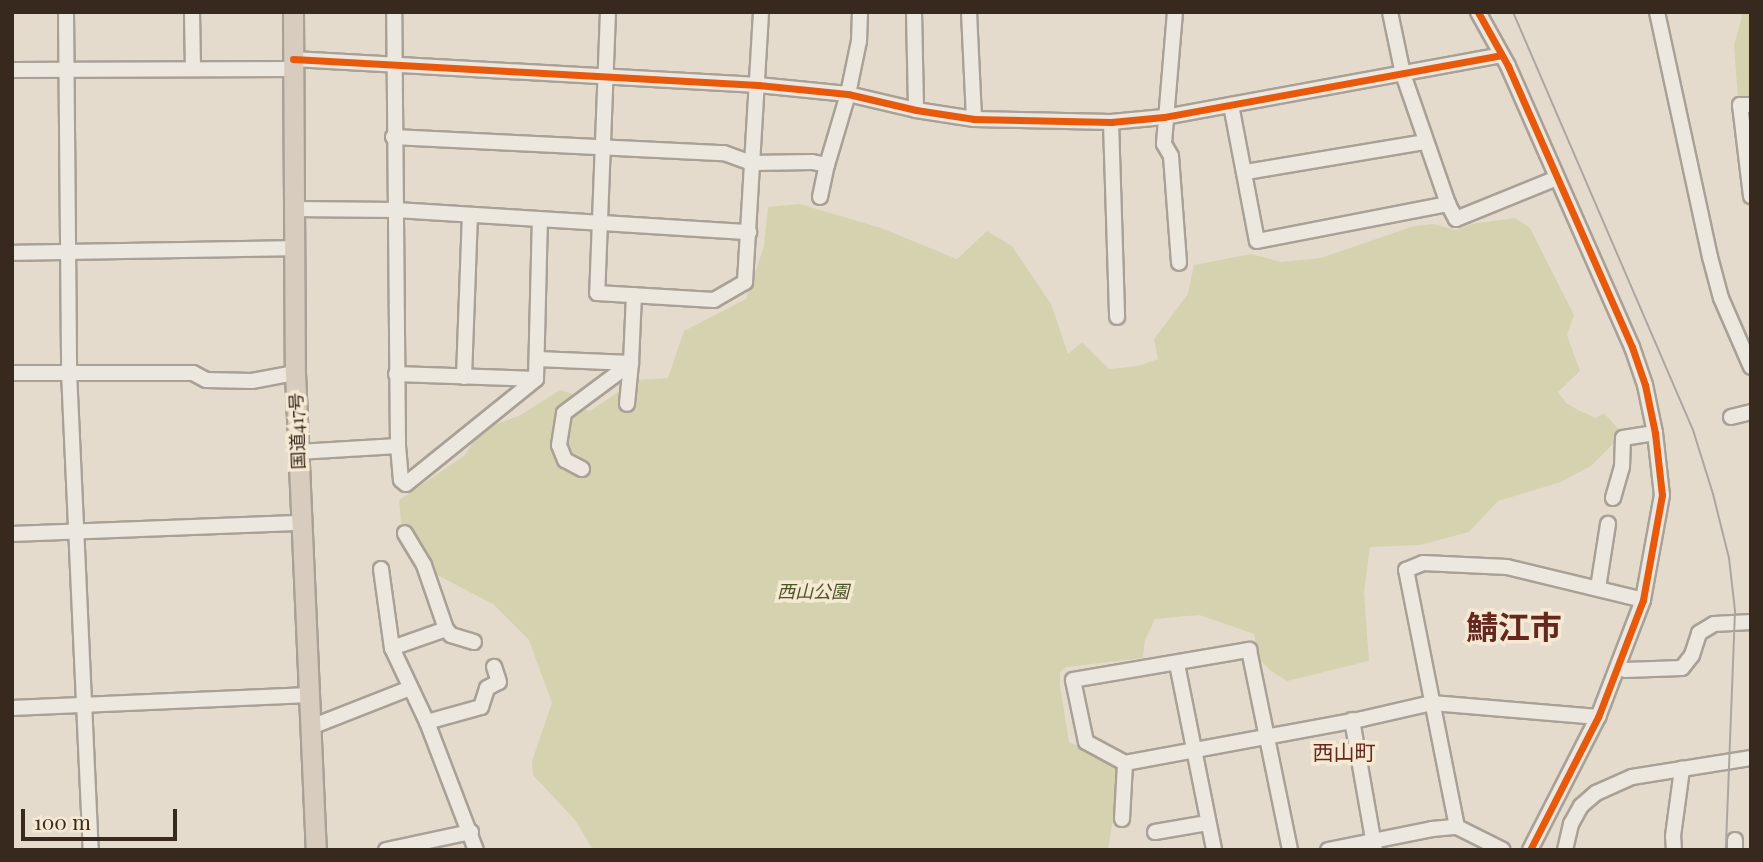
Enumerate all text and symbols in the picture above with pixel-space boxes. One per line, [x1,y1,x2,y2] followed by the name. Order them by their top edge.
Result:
[285,392,309,470] street label: 国道417号
[777,580,849,602] park label: 西山公園
[1466,607,1562,645] district label: 鯖江市
[1313,738,1375,764] district label: 西山町
[24,796,180,840] scale bar
[34,807,91,835] text: 100 m

